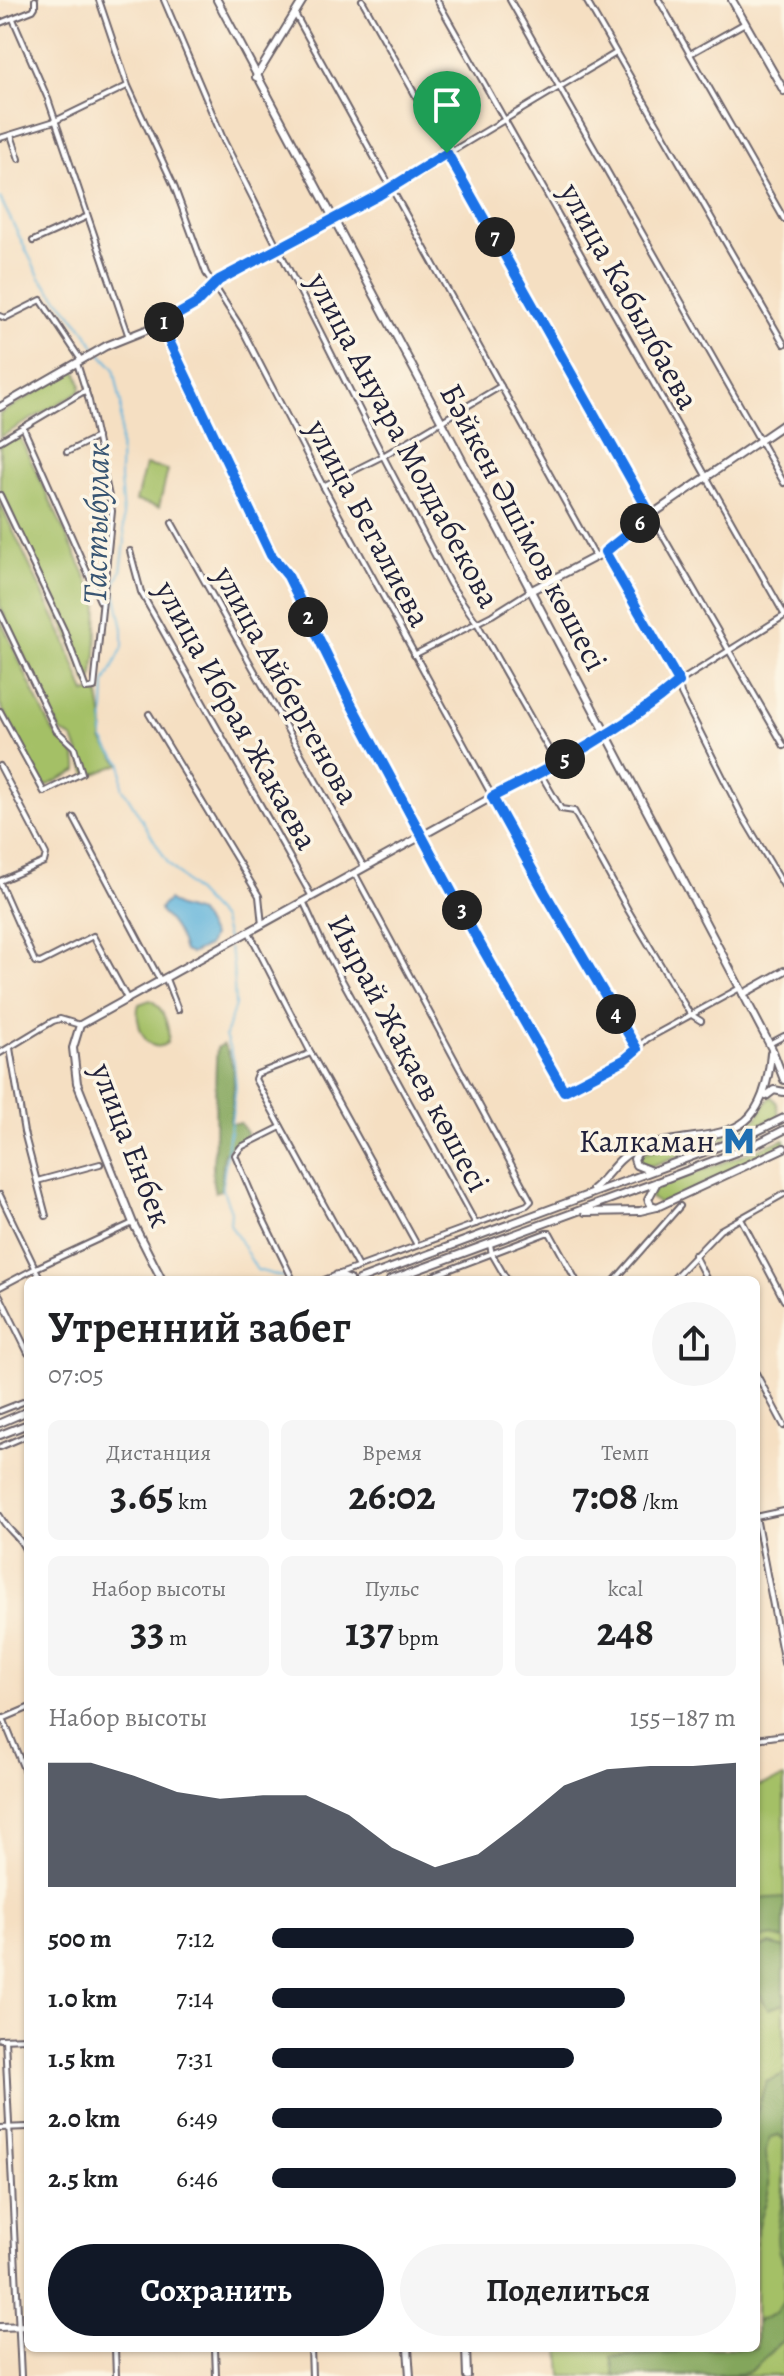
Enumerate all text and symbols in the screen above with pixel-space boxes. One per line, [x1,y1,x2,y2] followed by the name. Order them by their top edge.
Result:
[413,71,481,153] pin
[425,83,469,127] icon: arrive
[549,174,711,418] street label: улица Кабылбаева
[475,217,515,257] pin: 7
[490,222,500,252] text: 7
[296,264,511,616] street label: улица Ануара Молдабекова
[144,302,184,342] pin: 1
[160,307,168,337] text: 1
[430,376,618,678] street label: Бәйкен Әшімов көшесі
[295,411,442,635] street label: улица Бегалиева
[71,442,121,604] water label: Тастыбулак
[620,503,660,543] pin: 6
[635,508,645,538] text: 6
[203,557,371,812] street label: улица Айбергенова
[144,572,329,858] street label: улица Ибрая Жакаева
[288,597,328,637] pin: 2
[303,602,313,632] text: 2
[545,739,585,779] pin: 5
[560,744,570,774] text: 5
[442,890,482,930] pin: 3
[457,895,467,925] text: 3
[317,907,501,1199] street label: Иырай Жақаев көшесі
[596,994,636,1034] pin: 4
[611,999,621,1029] text: 4
[80,1056,183,1233] street label: улица Енбек
[579,1119,715,1163] place label: Калкаман
[722,1124,756,1158] metro station icon: Калкаман
[48,1297,351,1357] text: Утренний забег
[652,1302,736,1386] button: share
[48,1357,104,1392] text: 07:05
[106,1438,211,1468] text: Дистанция
[362,1438,422,1468] text: Время
[601,1438,649,1468] text: Темп
[110,1468,174,1523] text: 3.65
[349,1468,435,1523] text: 26:02
[572,1468,638,1523] text: 7:08
[174,1487,207,1517] text: km
[638,1487,679,1517] text: /km
[91,1574,226,1604] text: Набор высоты
[364,1574,420,1604] text: Пульс
[608,1574,643,1604] text: kcal
[130,1604,165,1659] text: 33
[345,1604,394,1659] text: 137
[597,1604,654,1659] text: 248
[165,1623,187,1653] text: m
[394,1623,439,1653] text: bpm
[48,1700,207,1735] text: Набор высоты
[630,1700,736,1735] text: 155–187 m
[48,1921,112,1956] text: 500 m
[176,1921,214,1956] text: 7:12
[48,1981,117,2016] text: 1.0 km
[176,1981,214,2016] text: 7:14
[48,2041,115,2076] text: 1.5 km
[176,2041,213,2076] text: 7:31
[48,2101,121,2136] text: 2.0 km
[176,2101,218,2136] text: 6:49
[48,2161,119,2196] text: 2.5 km
[176,2161,218,2196] text: 6:46
[48,2244,384,2336] button: Сохранить
[400,2244,736,2336] button: Поделиться

